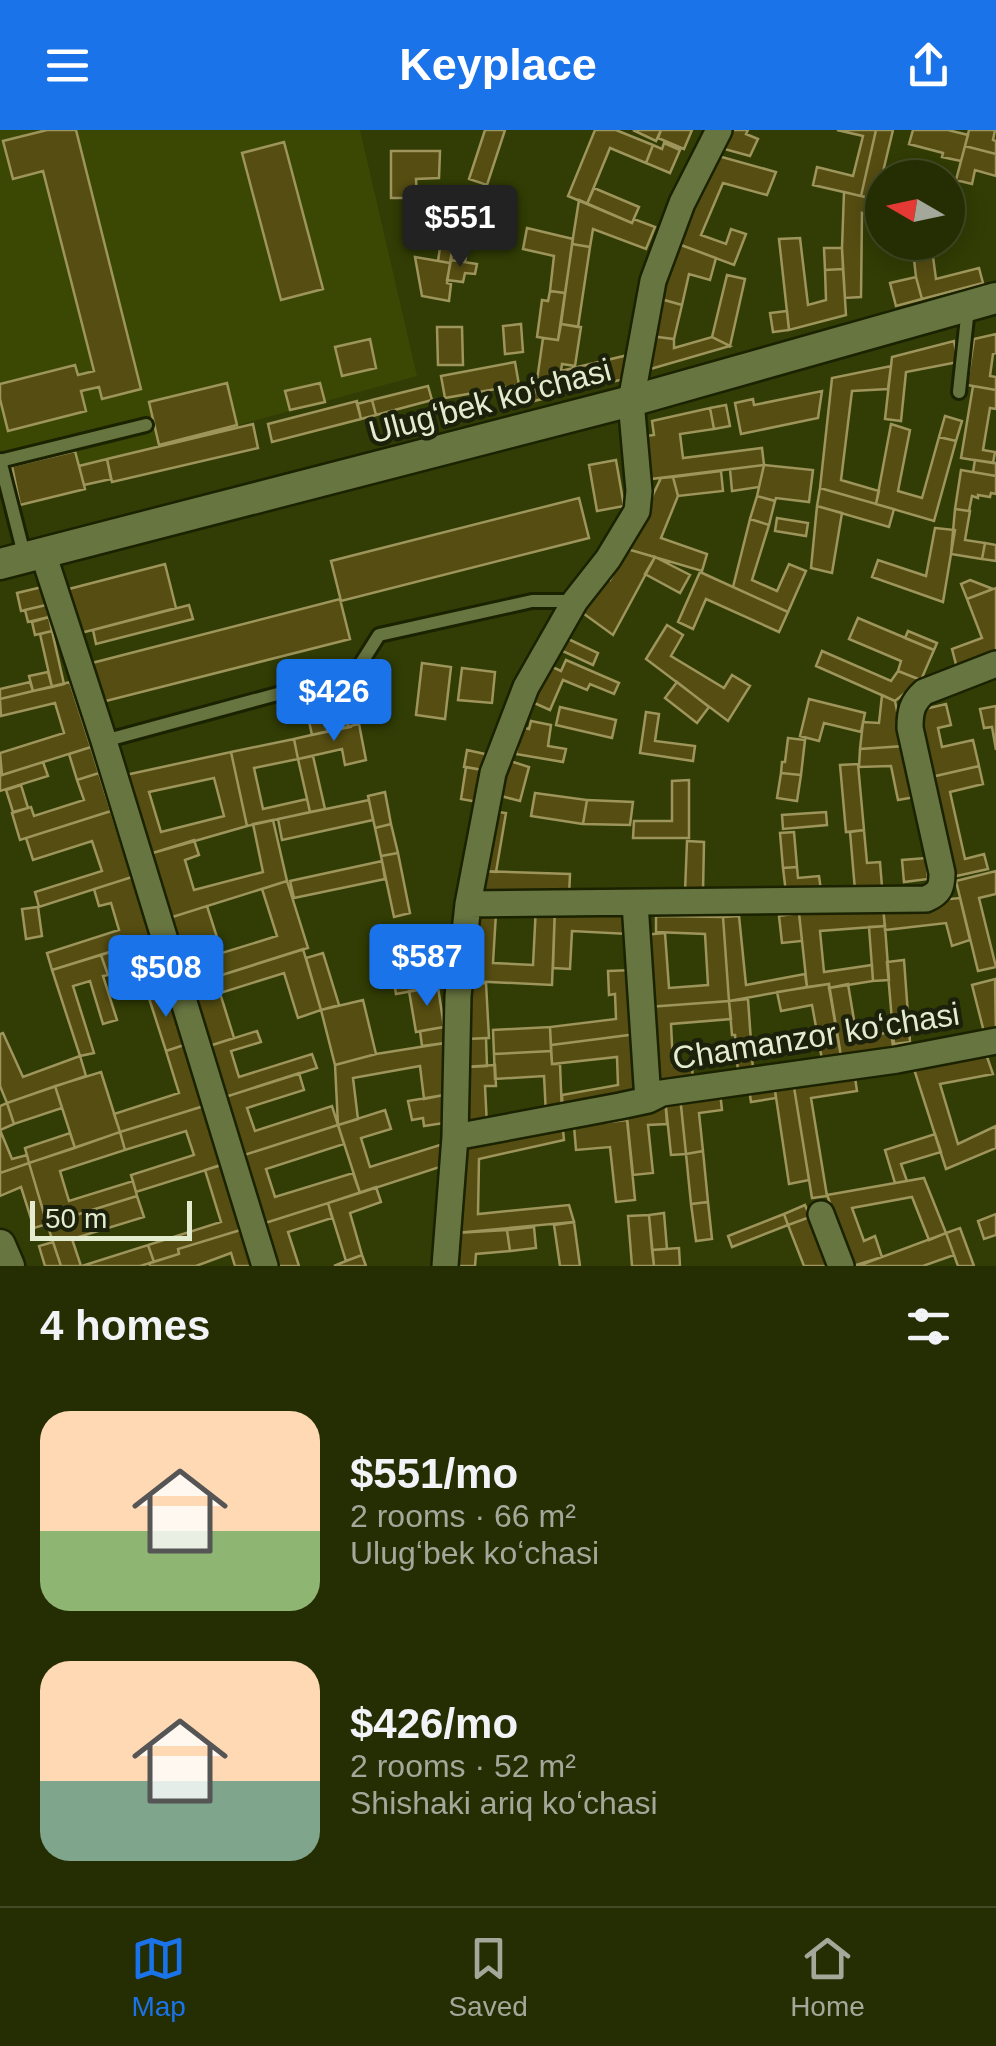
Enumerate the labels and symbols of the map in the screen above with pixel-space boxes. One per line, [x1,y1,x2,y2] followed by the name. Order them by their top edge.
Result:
[865,160,965,260] north arrow
[401,185,519,270] pin: $551
[365,351,615,451] street label: Ulugʻbek koʻchasi
[275,659,393,744] pin: $426
[368,924,486,1009] pin: $587
[107,935,225,1020] pin: $508
[670,996,962,1076] street label: Chamanzor koʻchasi
[30,1196,192,1240] scale bar

